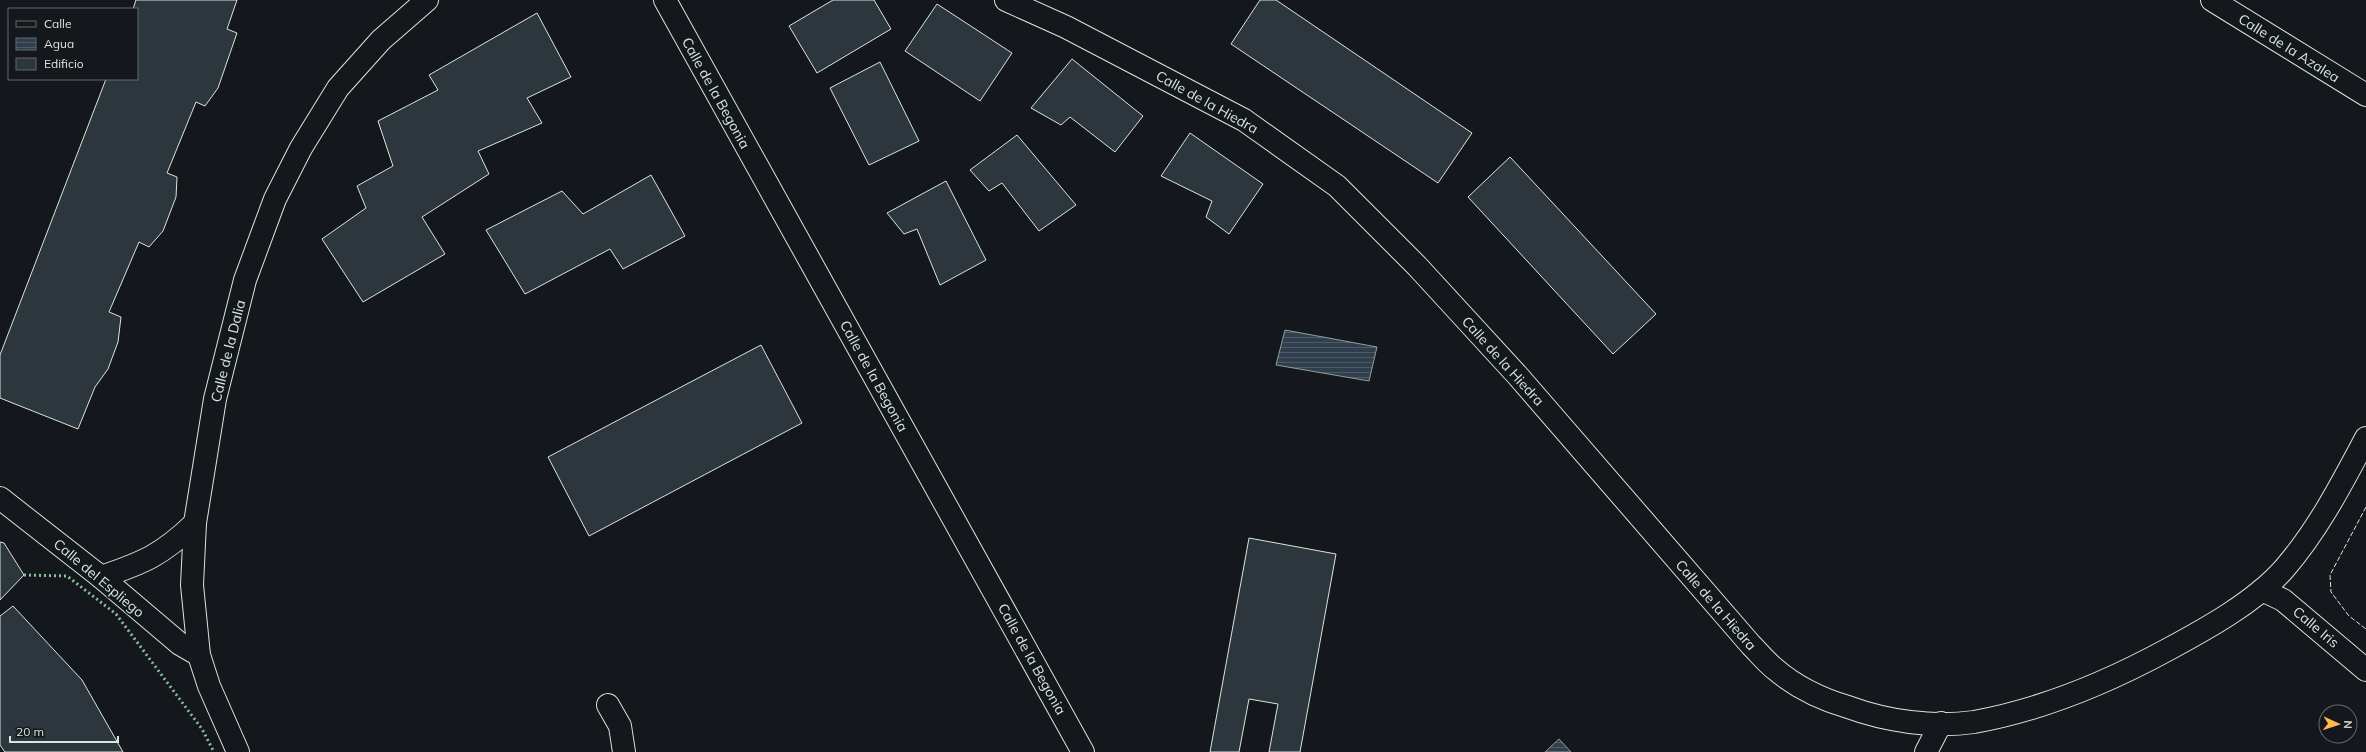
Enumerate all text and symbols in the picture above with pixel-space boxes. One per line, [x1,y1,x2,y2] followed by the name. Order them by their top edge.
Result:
[8,8,138,80] legend
[2235,10,2343,86] street label: Calle de la Azalea
[44,16,71,31] text: Calle
[678,34,754,152] street label: Calle de la Begonia
[44,36,74,51] text: Agua
[44,56,84,71] text: Edificio
[1153,66,1261,138] street label: Calle de la Hiedra
[207,298,249,404] street label: Calle de la Dalia
[1458,313,1548,409] street label: Calle de la Hiedra
[836,317,912,435] street label: Calle de la Begonia
[50,535,148,621] street label: Calle del Espliego
[1672,556,1760,654] street label: Calle de la Hiedra
[994,600,1070,718] street label: Calle de la Begonia
[2289,603,2343,651] street label: Calle Iris
[2318,704,2358,744] north arrow
[10,718,118,744] scale bar
[2341,720,2355,729] text: N
[16,724,44,739] text: 20 m

